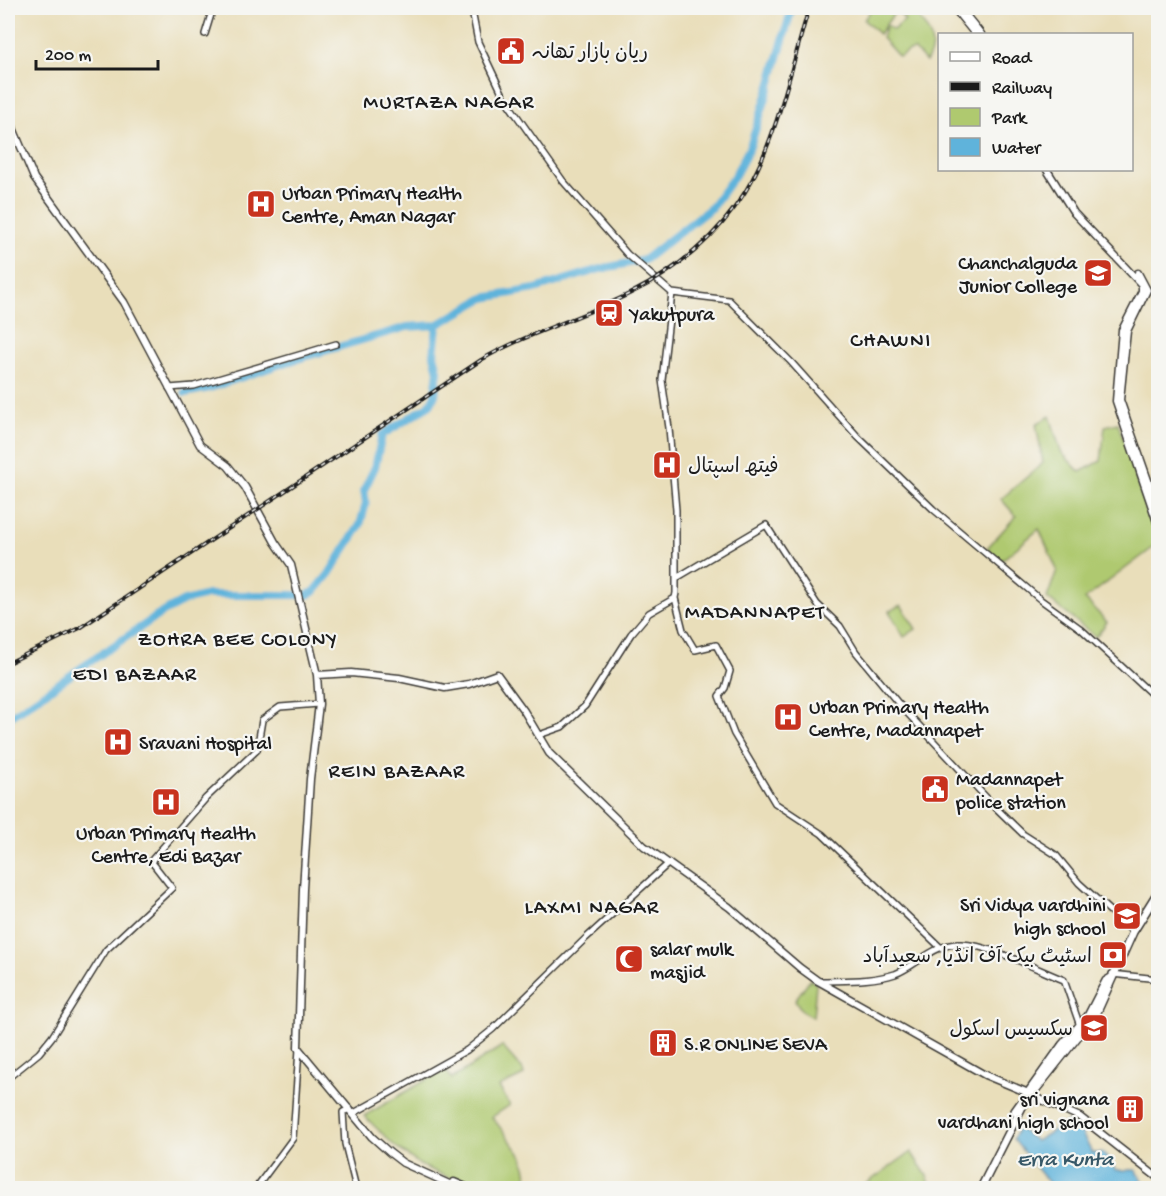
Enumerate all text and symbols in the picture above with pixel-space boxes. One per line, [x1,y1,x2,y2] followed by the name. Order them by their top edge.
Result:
[36,33,158,71] scale bar
[938,33,1133,171] legend
[495,35,527,67] public building icon: ریان بازار تھانہ
[532,42,648,66] place label: ریان بازار تھانہ
[45,46,92,67] text: 200 m
[992,49,1033,70] text: Road
[992,79,1052,100] text: Railway
[363,92,535,117] district label: MURTAZA NAGAR
[991,109,1028,130] text: Park
[992,139,1042,160] text: Water
[282,184,462,230] place label: Urban Primary Health Centre, Aman Nagar
[245,188,277,220] hospital icon: Urban Primary Health Centre, Aman Nagar
[958,254,1078,300] place label: Chanchalguda Junior College
[1082,257,1114,289] school or university icon: Chanchalguda Junior College
[593,297,625,329] station icon: Yakutpura
[628,305,715,328] place label: Yakutpura
[850,330,932,355] district label: CHAWNI
[651,449,683,481] hospital icon: فیتھ اسپتال
[688,456,778,480] place label: فیتھ اسپتال
[685,602,825,627] district label: MADANNAPET
[138,629,338,654] district label: ZOHRA BEE COLONY
[73,664,197,689] district label: EDI BAZAAR
[809,698,989,744] place label: Urban Primary Health Centre, Madannapet
[772,701,804,733] hospital icon: Urban Primary Health Centre, Madannapet
[102,726,134,758] hospital icon: Sravani Hospital
[139,734,272,757] place label: Sravani Hospital
[329,761,465,786] district label: REIN BAZAAR
[955,770,1066,816] place label: Madannapet police station
[919,773,951,805] public building icon: Madannapet police station
[150,786,182,818] hospital icon: Urban Primary Health Centre, Edi Bazar
[76,824,256,870] place label: Urban Primary Health Centre, Edi Bazar
[960,896,1106,942] place label: Sri Vidya vardhini high school
[524,897,660,922] district label: LAXMI NAGAR
[1111,900,1143,932] school or university icon: Sri Vidya vardhini high school
[1097,939,1129,971] bank icon: اسٹیٹ بیک آف انڈیا, سعیدآباد
[650,940,735,986] place label: salar mulk masjid
[613,943,645,975] mosque icon: salar mulk masjid
[863,944,1092,970] place label: اسٹیٹ بیک آف انڈیا, سعیدآباد
[1078,1012,1110,1044] school or university icon: سکسیس اسکول
[949,1019,1073,1043] place label: سکسیس اسکول
[647,1027,679,1059] building icon: S.R ONLINE SEVA
[684,1035,828,1058] place label: S.R ONLINE SEVA
[938,1090,1110,1136] place label: sri vignana vardhani high school
[1114,1093,1146,1125] building icon: sri vignana vardhani high school
[1017,1149,1114,1174] water label: Erra Kunta

